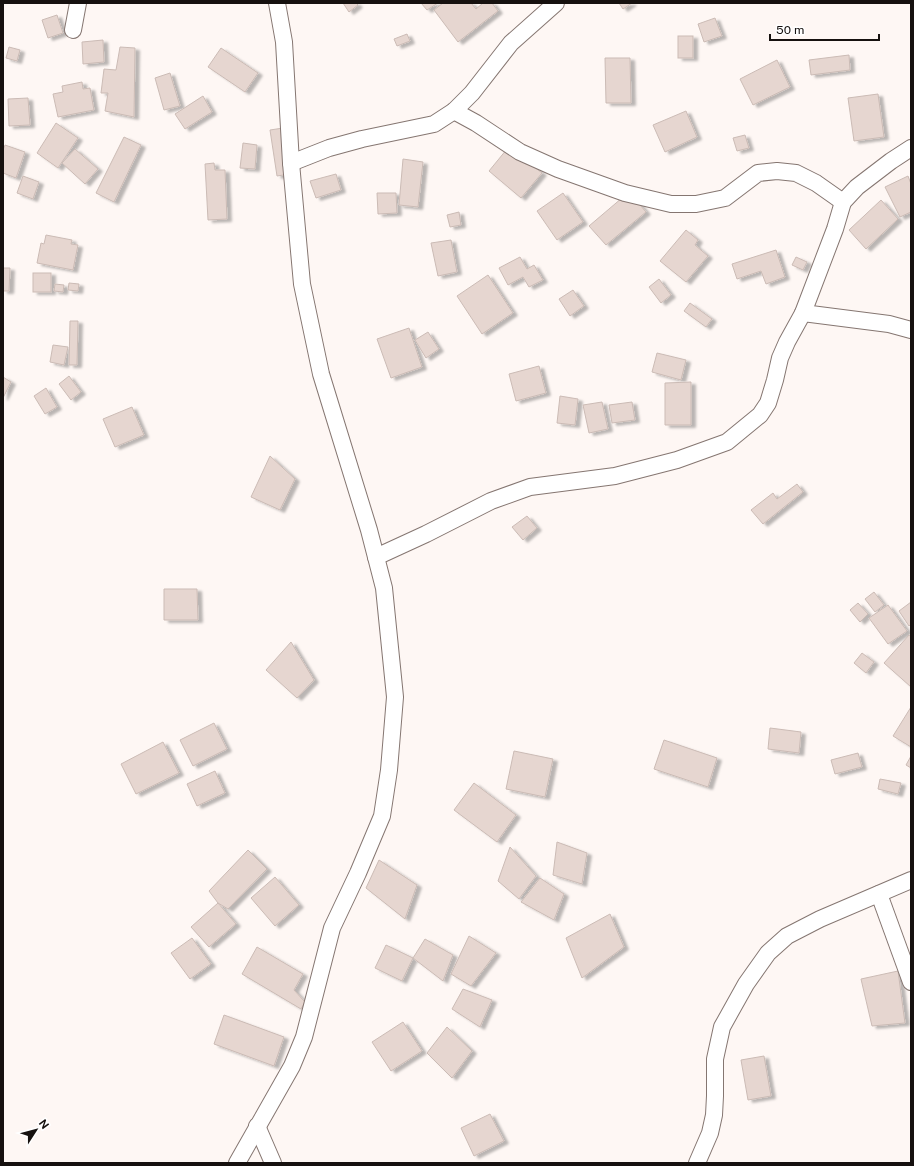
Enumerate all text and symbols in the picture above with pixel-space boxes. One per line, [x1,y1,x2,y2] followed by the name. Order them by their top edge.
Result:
[770,16,879,42] scale bar
[776,23,804,37] text: 50 m
[16,1110,56,1150] north arrow
[37,1117,51,1131] text: N

